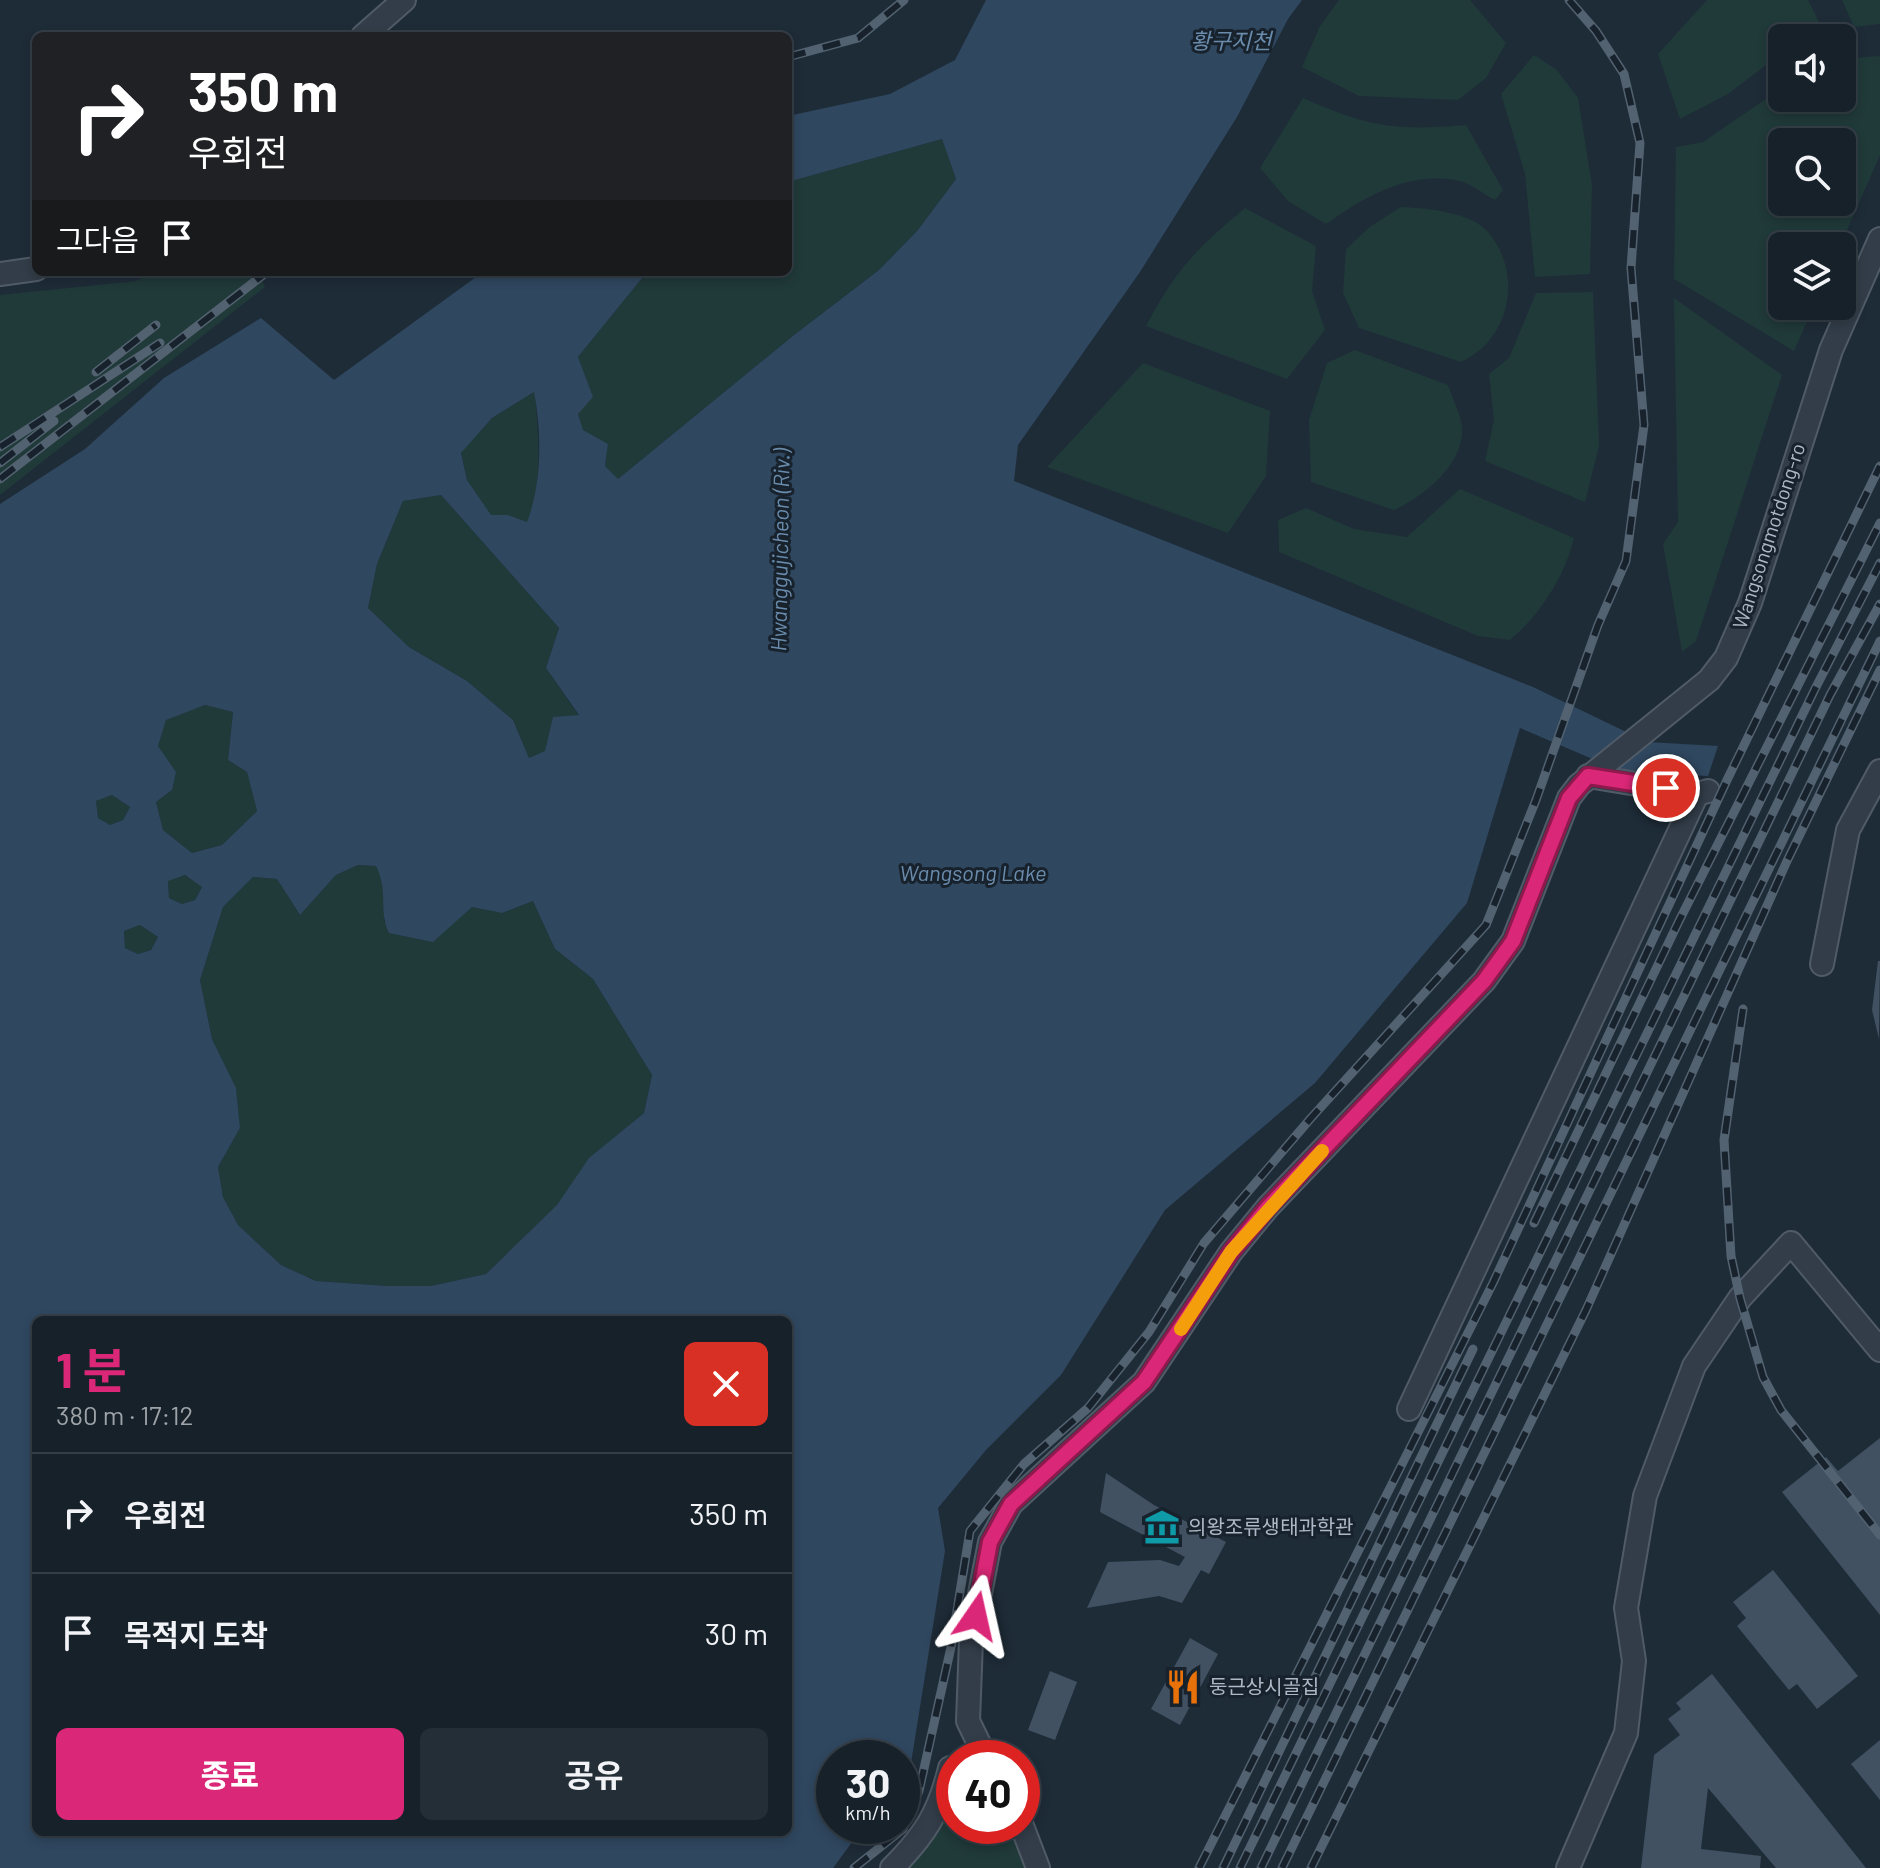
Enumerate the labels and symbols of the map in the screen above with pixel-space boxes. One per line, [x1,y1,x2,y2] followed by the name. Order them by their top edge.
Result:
[1191,27,1274,53] water label: 황구지천
[1727,440,1809,631] street label: Wangsongmotdong-ro
[764,447,794,652] water label: Hwanggujicheon (Riv.)
[1632,754,1700,822] pin
[900,859,1046,885] water label: Wangsong Lake
[1143,1508,1181,1546] museum icon: 의왕조류생태과학관
[1188,1514,1354,1538] place label: 의왕조류생태과학관
[934,1574,1018,1658] position arrow
[1164,1668,1202,1706] restaurant icon: 둥근상시골집
[1209,1674,1319,1698] place label: 둥근상시골집
[936,1740,1040,1844] speed limit sign: 40

